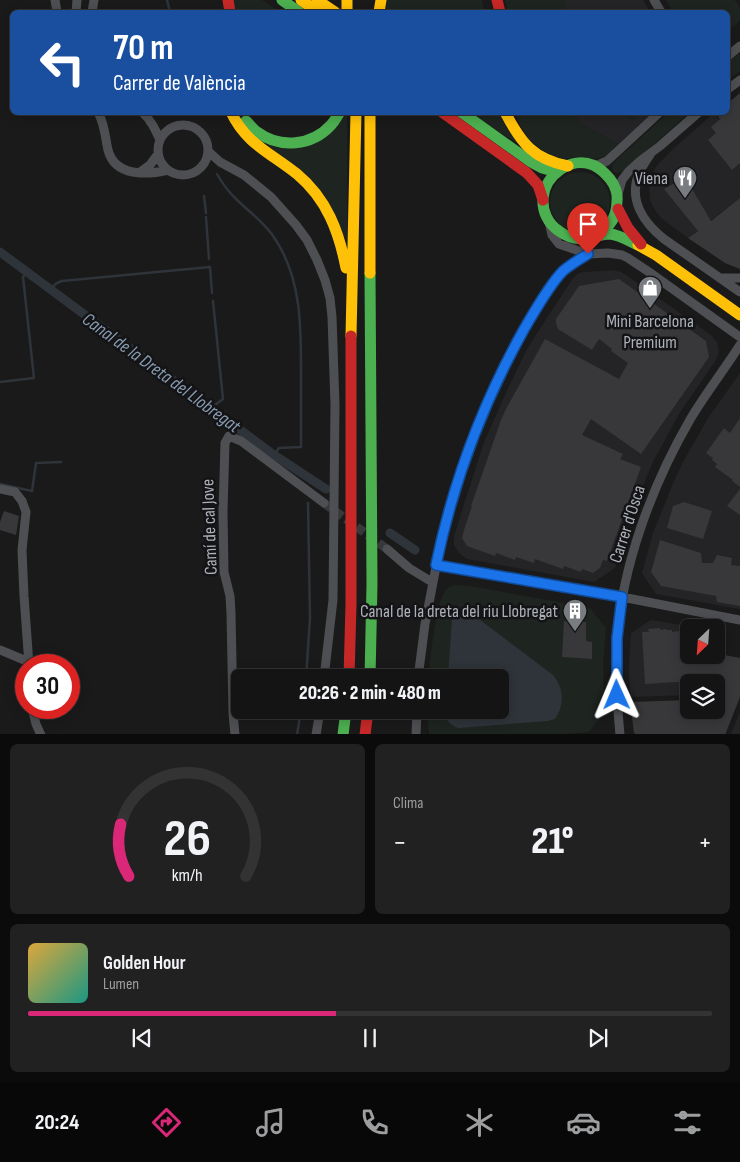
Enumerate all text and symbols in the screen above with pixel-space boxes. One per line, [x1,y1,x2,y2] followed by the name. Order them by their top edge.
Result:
[113,27,173,70] text: 70 m
[30,30,95,95] icon: left
[113,70,246,97] text: Carrer de València
[672,165,698,199] restaurant icon: Viena
[635,168,668,189] place label: Viena
[567,203,609,254] pin
[574,210,602,238] icon: arrive
[637,275,663,309] shop icon: Mini Barcelona Premium
[78,308,246,439] water label: Canal de la Dreta del Llobregat
[606,311,694,353] place label: Mini Barcelona Premium
[197,479,222,575] street label: Camí de cal Jove
[605,483,650,566] street label: Carrer d'Osca
[562,598,588,632] building icon: Canal de la dreta del riu Llobregat
[360,601,559,622] place label: Canal de la dreta del riu Llobregat
[680,619,725,664] north arrow
[680,619,725,719] map controls
[15,654,80,719] speed limit sign: 30
[590,668,642,720] position arrow
[680,674,725,719] button: layers
[299,682,441,705] text: 20:26 · 2 min · 480 m
[393,794,423,813] text: Clima
[164,808,211,871] text: 26
[531,819,574,864] text: 21°
[393,826,407,859] text: −
[698,826,712,859] text: +
[172,865,203,886] text: km/h
[103,952,186,975] text: Golden Hour
[103,975,139,994] text: Lumen
[128,1024,156,1052] icon: previous
[356,1024,384,1052] icon: pause
[584,1024,612,1052] icon: next
[149,1105,184,1140] icon: directions
[253,1105,288,1140] icon: music
[357,1105,392,1140] icon: phone
[462,1105,497,1140] icon: climate
[566,1105,601,1140] icon: car
[670,1105,705,1140] icon: filters
[35,1109,79,1136] text: 20:24

